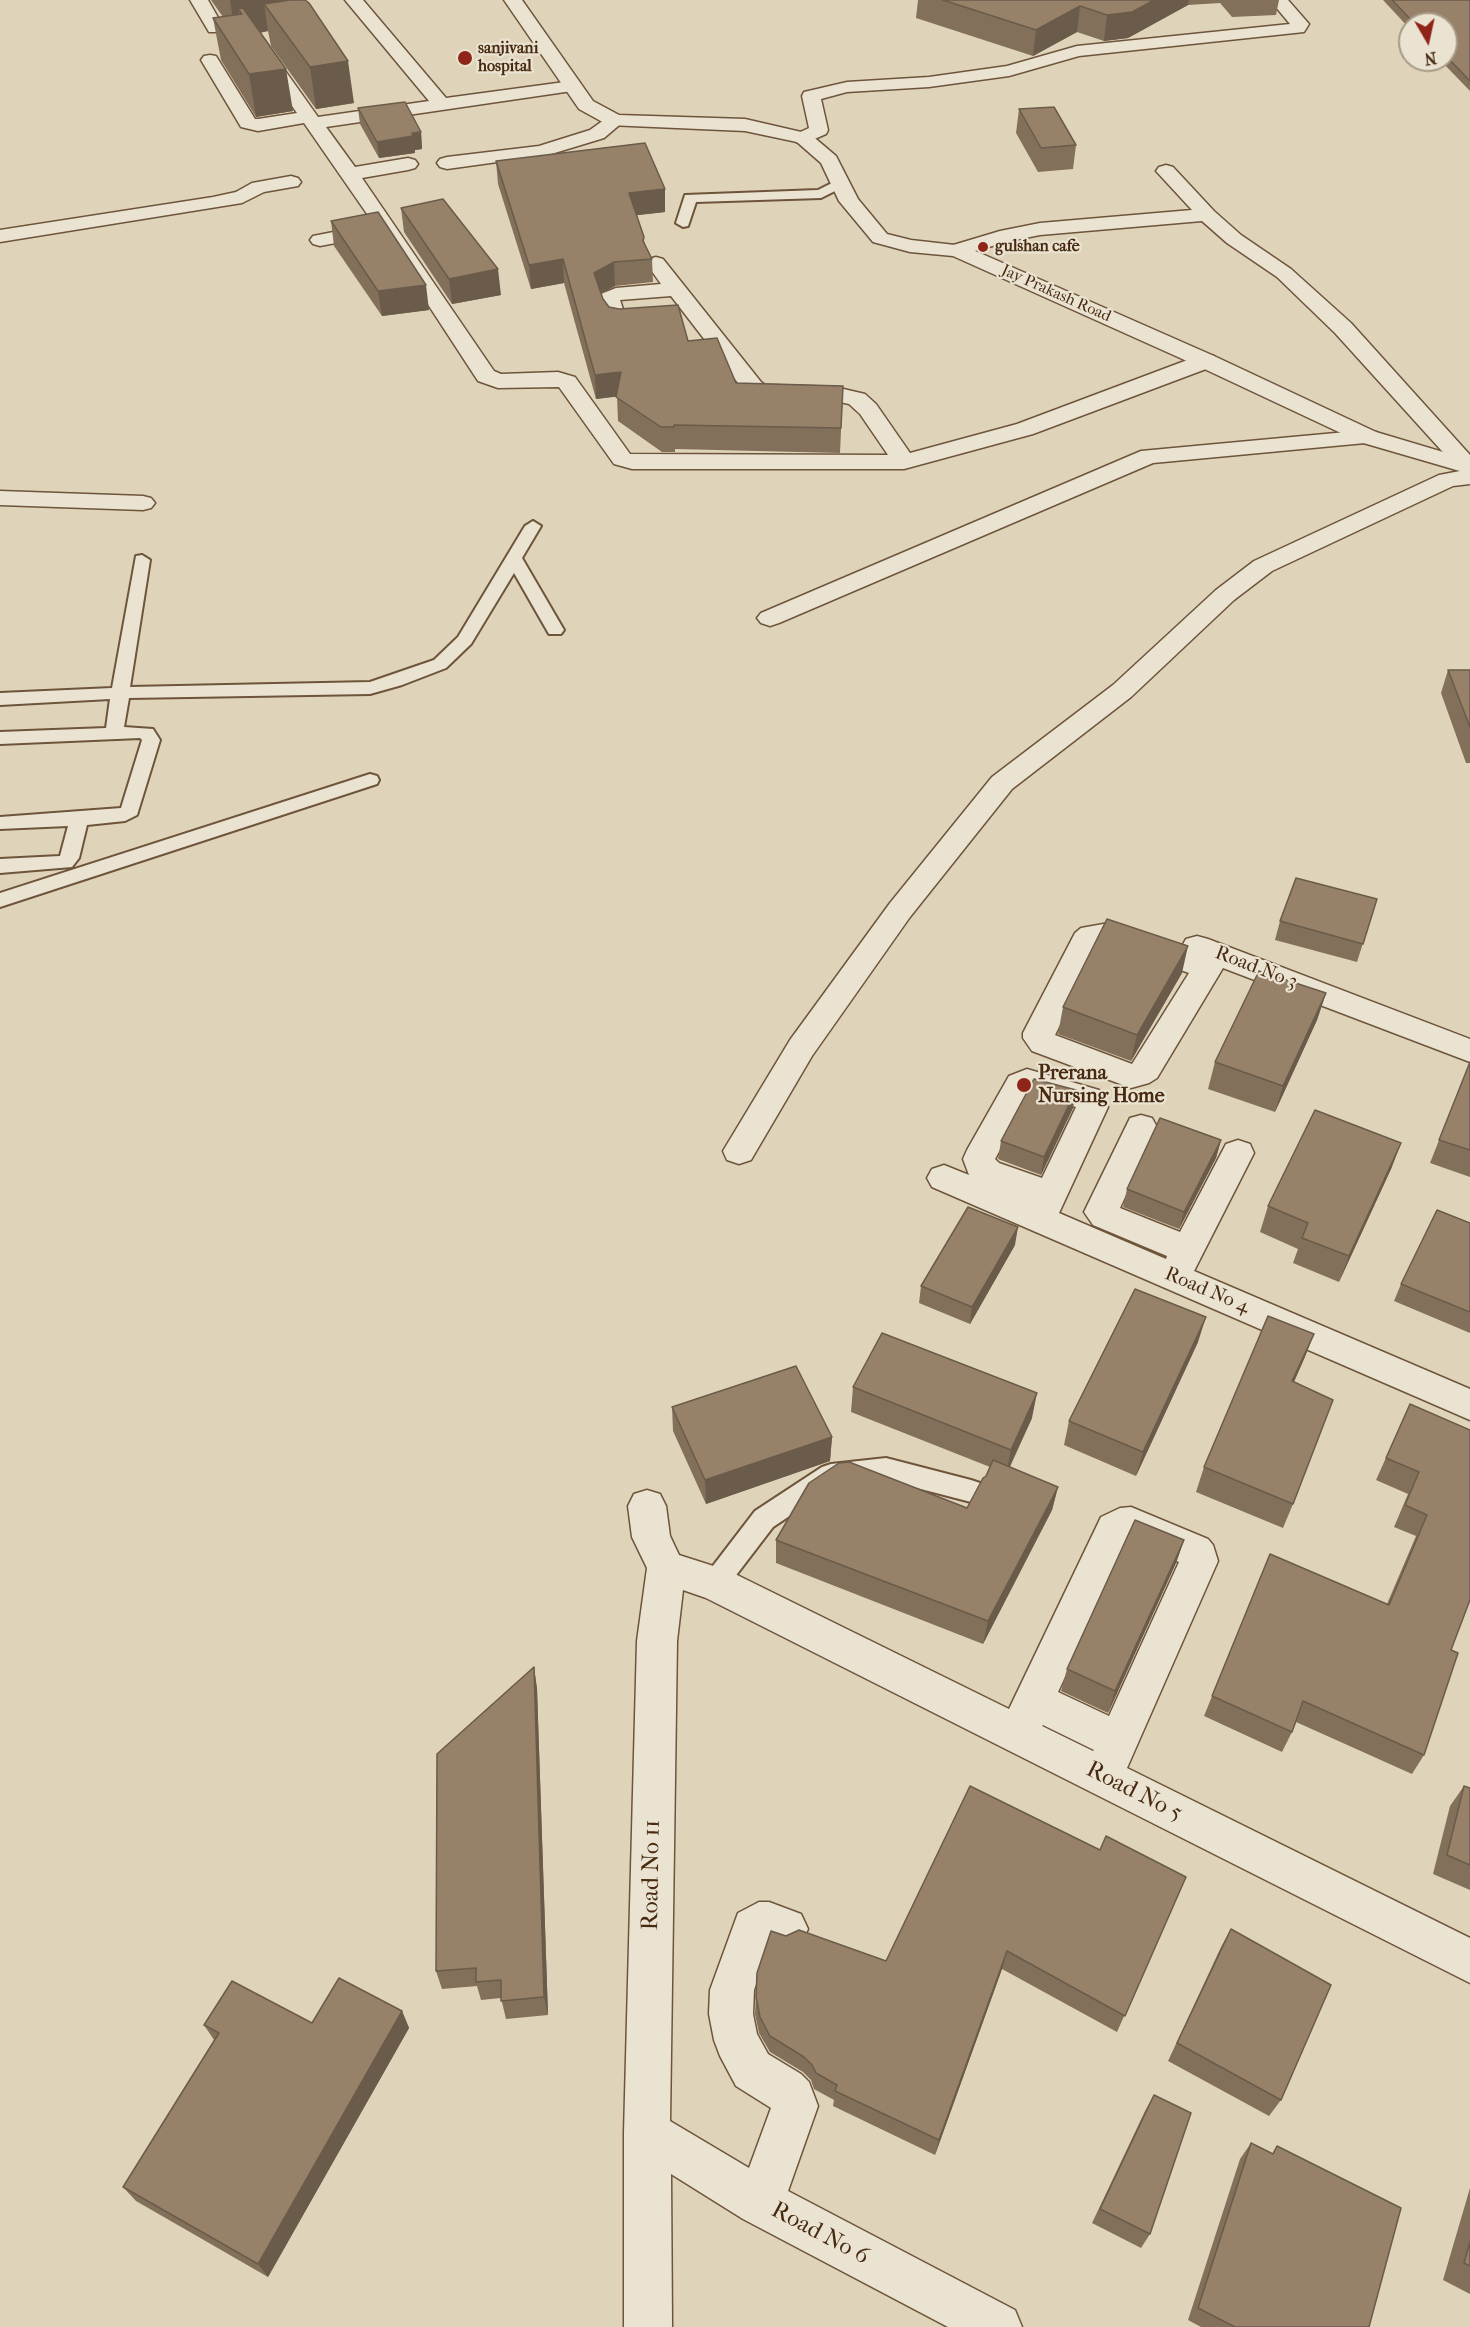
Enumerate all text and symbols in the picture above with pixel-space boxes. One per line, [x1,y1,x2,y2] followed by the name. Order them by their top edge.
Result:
[1398,12,1458,72] north arrow
[478,39,538,77] place label: sanjivani hospital
[1423,48,1438,69] text: N
[456,49,474,67] marker: sanjivani hospital
[995,237,1080,257] place label: gulshan cafe
[976,240,990,254] marker: gulshan cafe
[998,261,1114,327] street label: Jay Prakash Road
[1211,941,1301,995] street label: Road No 3
[1038,1062,1165,1109] place label: Prerana Nursing Home
[1015,1076,1033,1094] marker: Prerana Nursing Home
[1161,1262,1253,1320] street label: Road No 4
[1081,1756,1187,1828] street label: Road No 5
[637,1819,667,1931] street label: Road No 11
[766,2196,874,2272] street label: Road No 6

